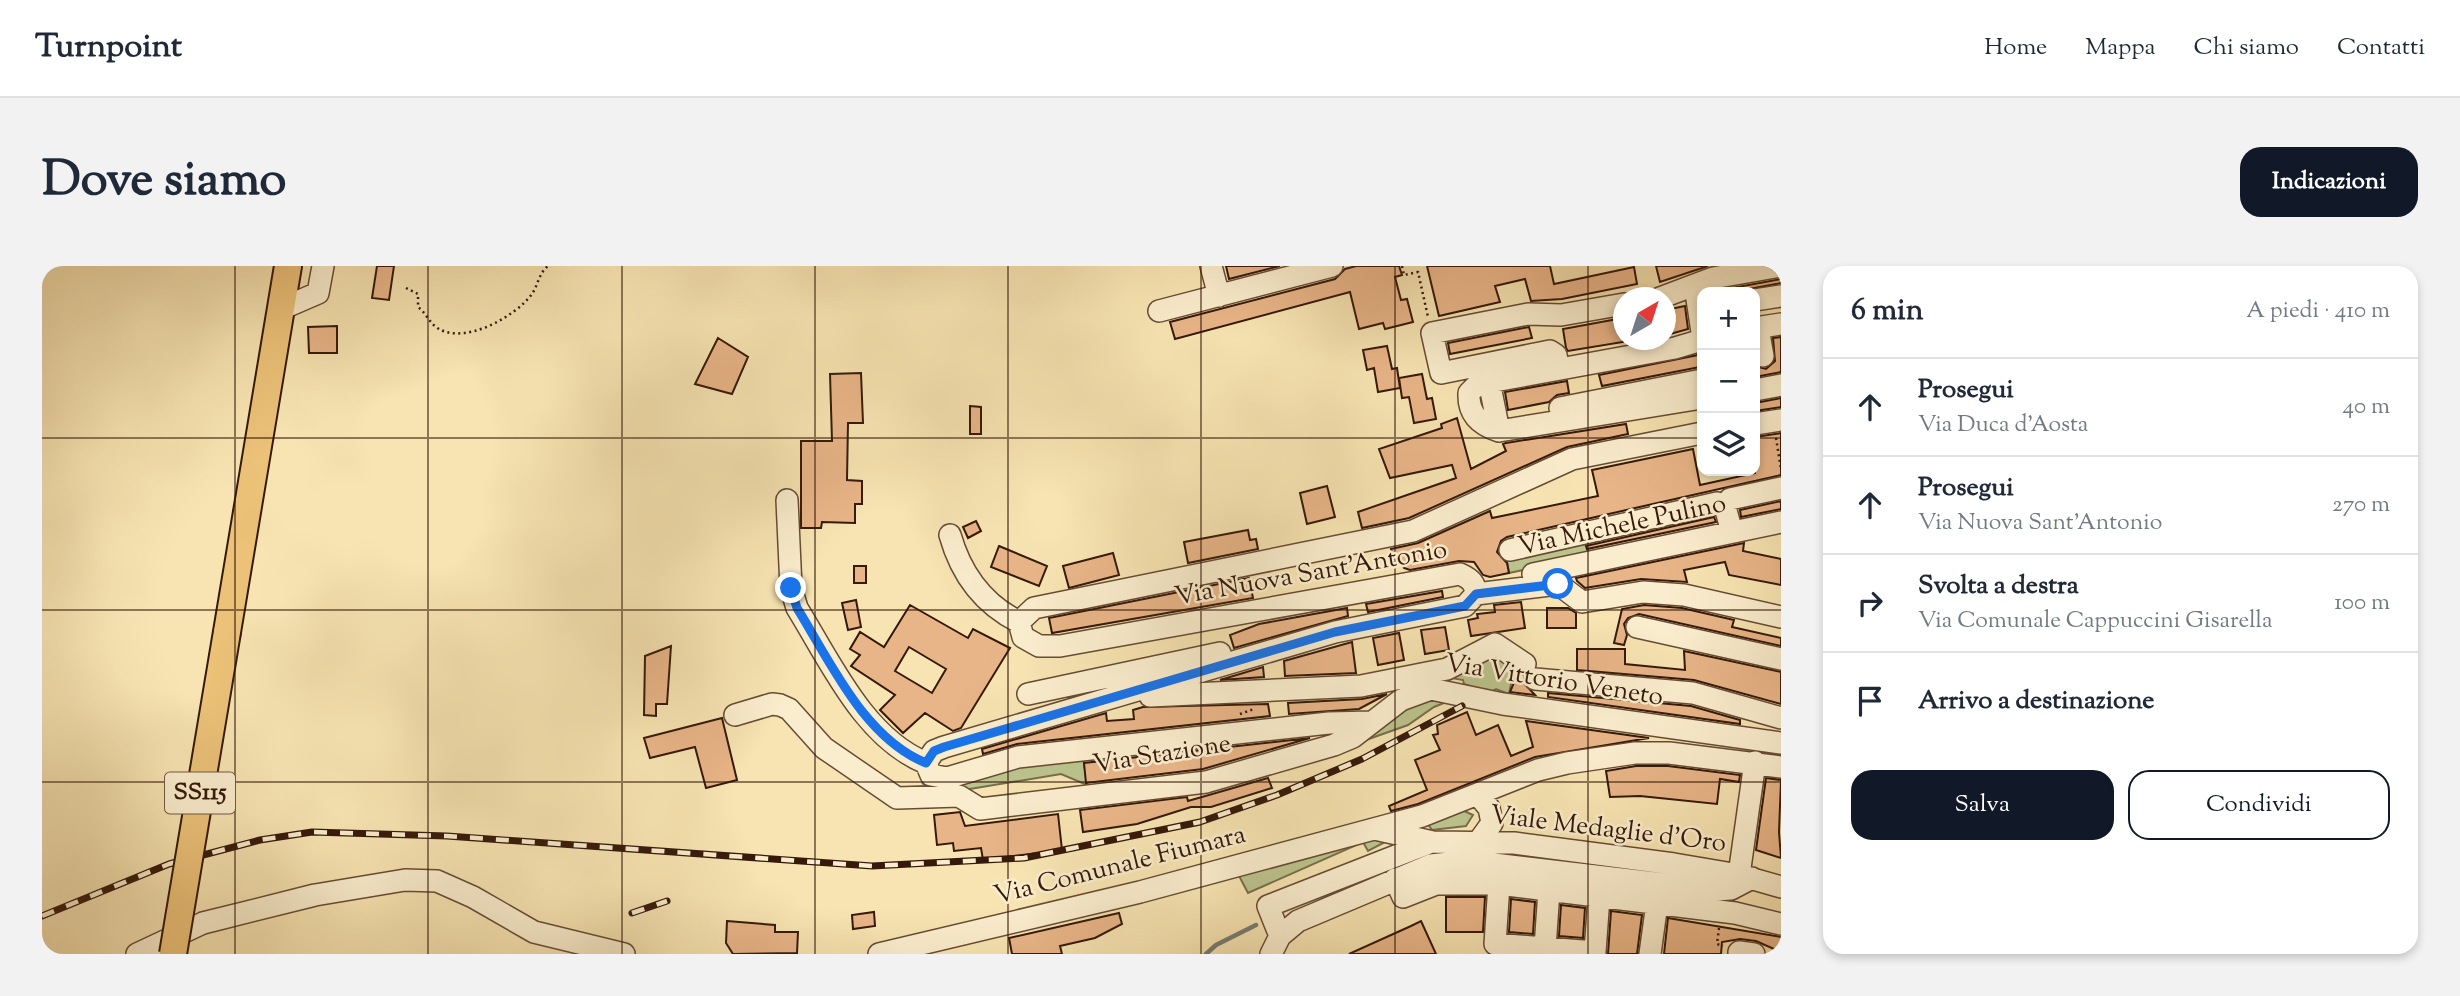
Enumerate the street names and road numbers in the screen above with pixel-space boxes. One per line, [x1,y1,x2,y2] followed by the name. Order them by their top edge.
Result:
[1514,486,1730,566] street label: Via Michele Pulino
[1172,532,1450,616] street label: Via Nuova Sant'Antonio
[1442,645,1666,717] street label: Via Vittorio Veneto
[1090,726,1234,784] street label: Via Stazione
[165,772,235,814] road number: SS115
[1488,797,1728,863] street label: Viale Medaglie d'Oro
[990,817,1250,915] street label: Via Comunale Fiumara

